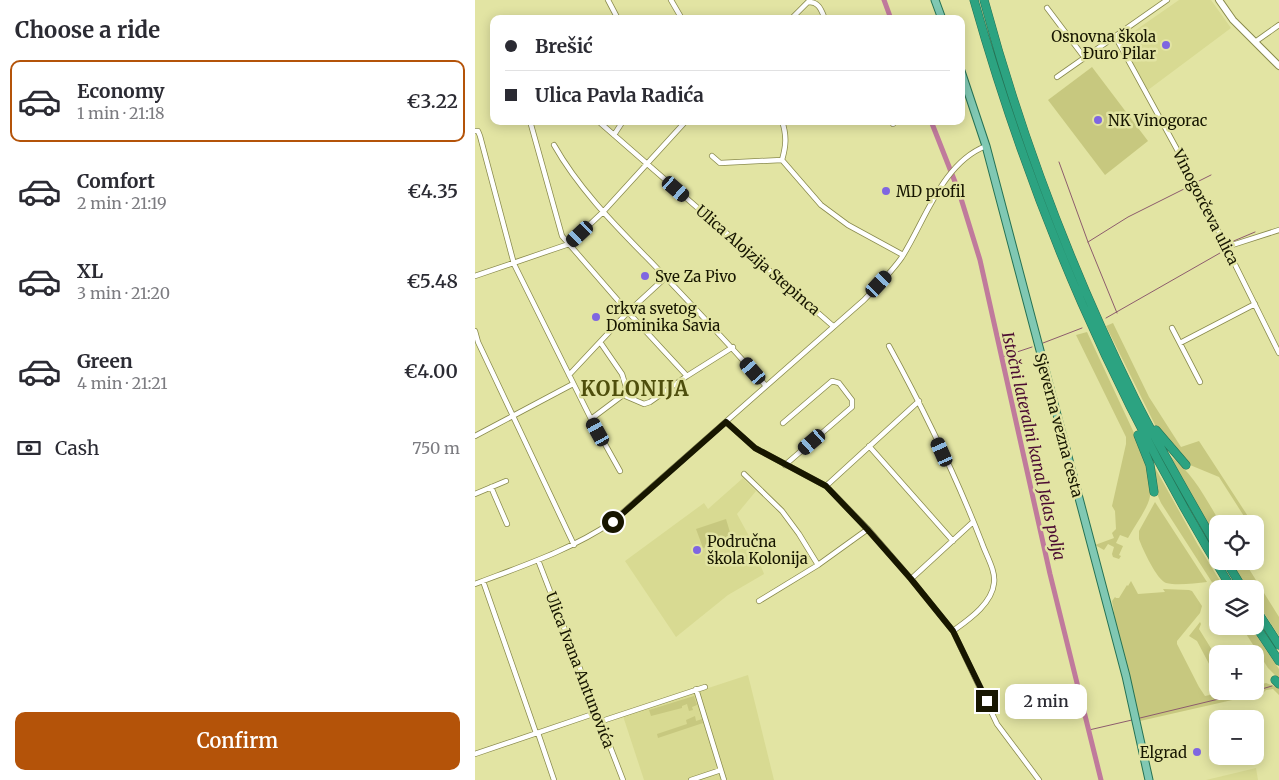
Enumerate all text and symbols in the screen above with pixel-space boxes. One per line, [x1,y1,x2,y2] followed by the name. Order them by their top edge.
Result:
[15,16,160,44] text: Choose a ride
[1051,27,1156,63] place label: Osnovna škola Đuro Pilar
[535,34,593,58] text: Brešić
[1160,39,1172,51] marker: Osnovna škola Đuro Pilar
[17,79,62,124] icon: car
[77,79,165,103] text: Economy
[535,83,704,107] text: Ulica Pavla Radića
[407,89,458,113] text: €3.22
[77,103,165,123] text: 1 min · 21:18
[1108,111,1208,130] place label: NK Vinogorac
[1092,114,1104,126] marker: NK Vinogorac
[1168,145,1243,268] street label: Vinogorčeva ulica
[17,169,62,214] icon: car
[77,169,155,193] text: Comfort
[659,173,692,205] car
[407,179,458,203] text: €4.35
[896,182,966,201] place label: MD profil
[880,185,892,197] marker: MD profil
[77,193,167,213] text: 2 min · 21:19
[692,201,824,319] street label: Ulica Alojzija Stepinca
[563,218,596,250] car
[17,259,62,304] icon: car
[77,259,103,283] text: XL
[655,267,737,286] place label: Sve Za Pivo
[863,268,894,300] car
[406,269,458,293] text: €5.48
[639,270,651,282] marker: Sve Za Pivo
[77,283,170,303] text: 3 min · 21:20
[606,299,720,335] place label: crkva svetog Dominika Savia
[590,311,602,323] marker: crkva svetog Dominika Savia
[998,330,1070,562] water label: Istočni lateralni kanal Jelas polja
[17,349,62,394] icon: car
[77,349,133,373] text: Green
[1031,351,1087,499] street label: Sjeverna vezna cesta
[737,355,768,387] car
[404,359,458,383] text: €4.00
[77,373,167,393] text: 4 min · 21:21
[581,376,689,401] district label: KOLONIJA
[584,415,611,449] car
[795,426,828,458] car
[15,434,43,462] icon: cash
[929,435,954,469] car
[55,436,99,460] text: Cash
[412,438,460,458] text: 750 m
[602,511,624,533] route start
[1209,515,1264,765] map controls
[1209,515,1264,570] button: locate
[707,532,808,568] place label: Područna škola Kolonija
[691,544,703,556] marker: Područna škola Kolonija
[1209,580,1264,635] button: layers
[541,589,619,751] street label: Ulica Ivana Antunovića
[1209,645,1264,700] button: +
[1005,684,1087,718] callout: 2 min
[976,690,998,712] route end
[1023,691,1069,711] text: 2 min
[1209,710,1264,765] button: −
[15,712,460,770] button: Confirm
[1140,743,1187,762] place label: Elgrad
[1191,746,1203,758] marker: Elgrad

